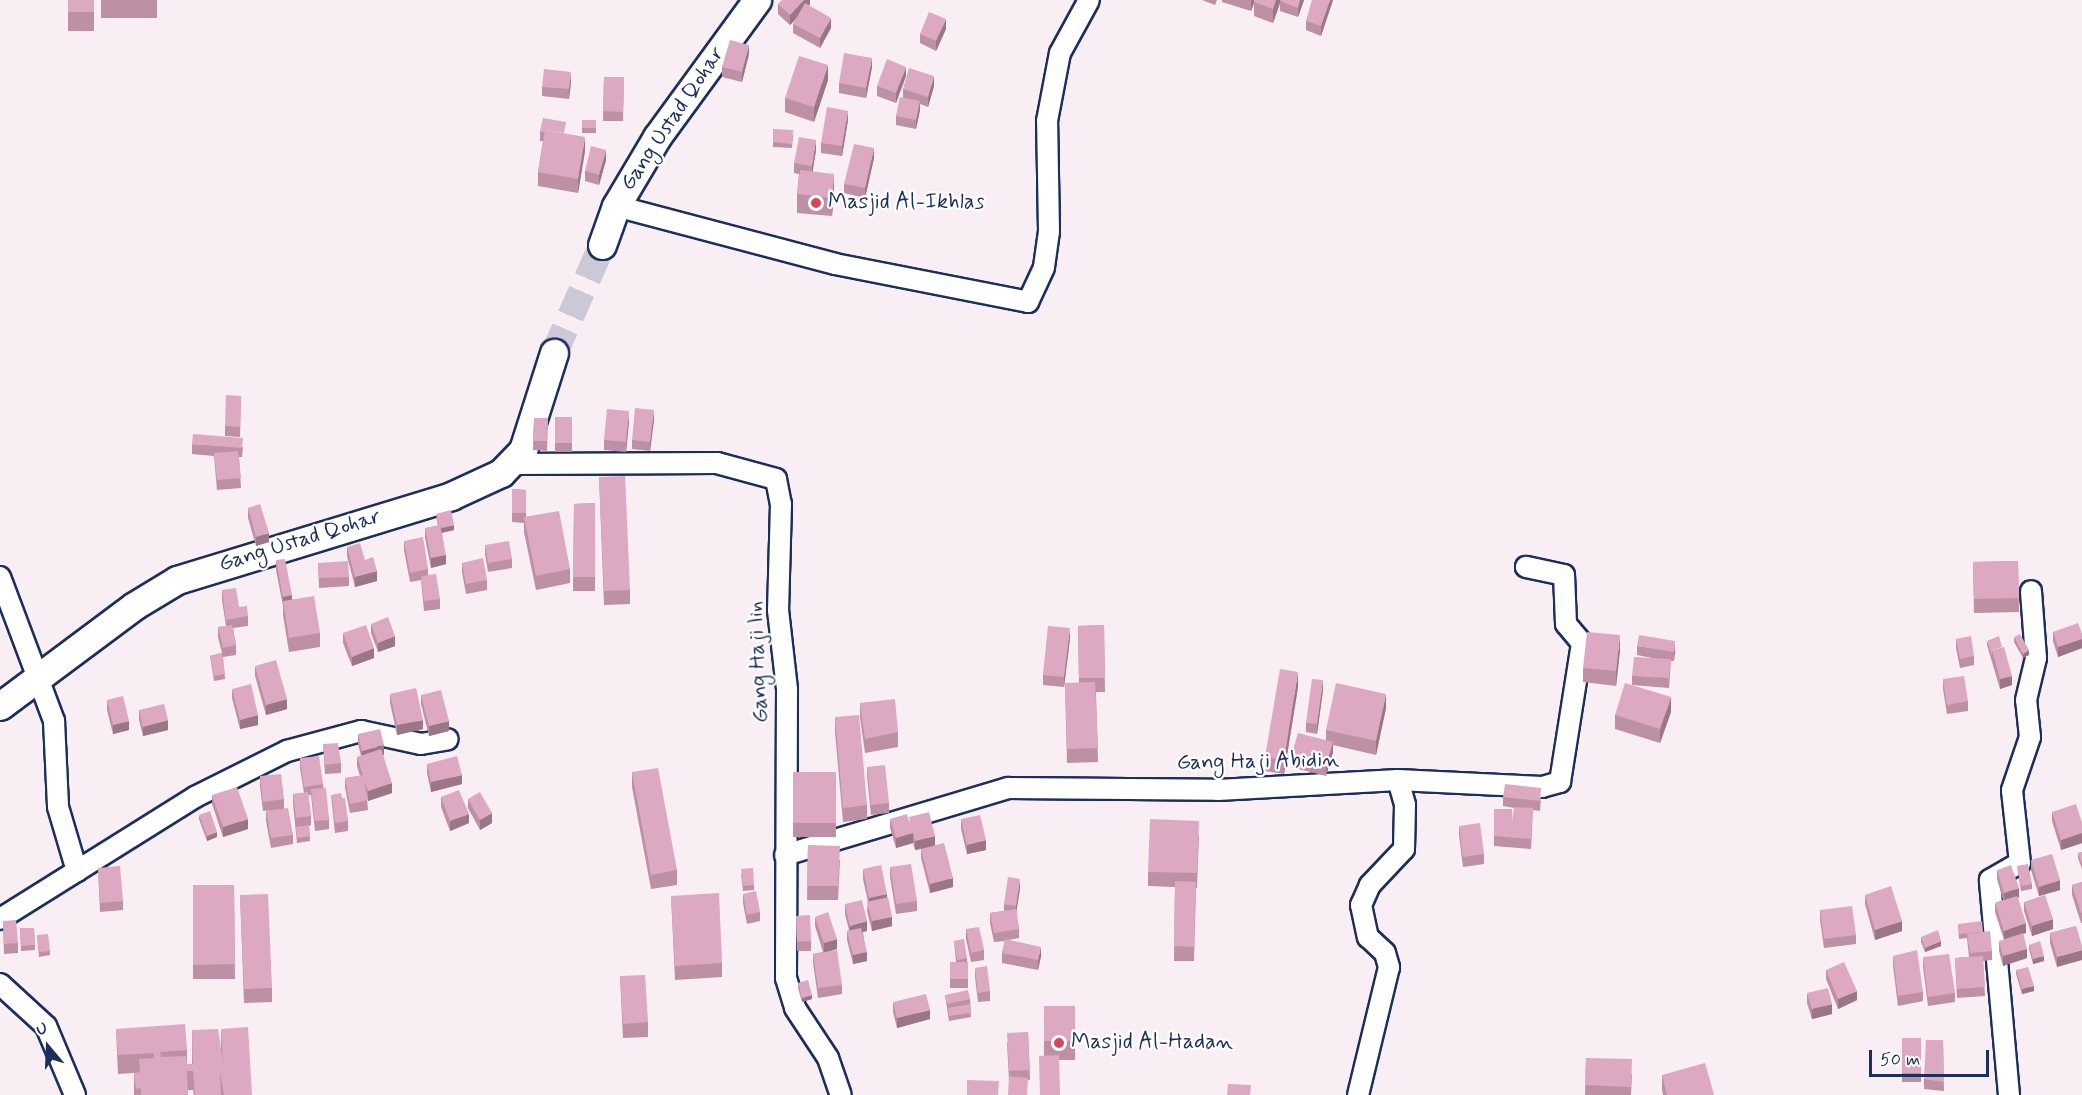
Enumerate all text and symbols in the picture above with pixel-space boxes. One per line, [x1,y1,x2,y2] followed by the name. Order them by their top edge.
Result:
[615,42,731,196] street label: Gang Ustad Qohar
[828,190,984,216] place label: Masjid Al-Ikhlas
[809,196,823,210] marker: Masjid Al-Ikhlas
[216,504,384,578] street label: Gang Ustad Qohar
[742,598,776,726] street label: Gang Haji Iin
[1176,747,1340,777] street label: Gang Haji Abidin
[18,1017,78,1077] north arrow
[34,1018,50,1041] text: U
[1071,1030,1233,1056] place label: Masjid Al-Hadan
[1052,1036,1066,1050] marker: Masjid Al-Hadan
[1872,1038,1992,1076] scale bar
[1880,1048,1920,1072] text: 50 m

